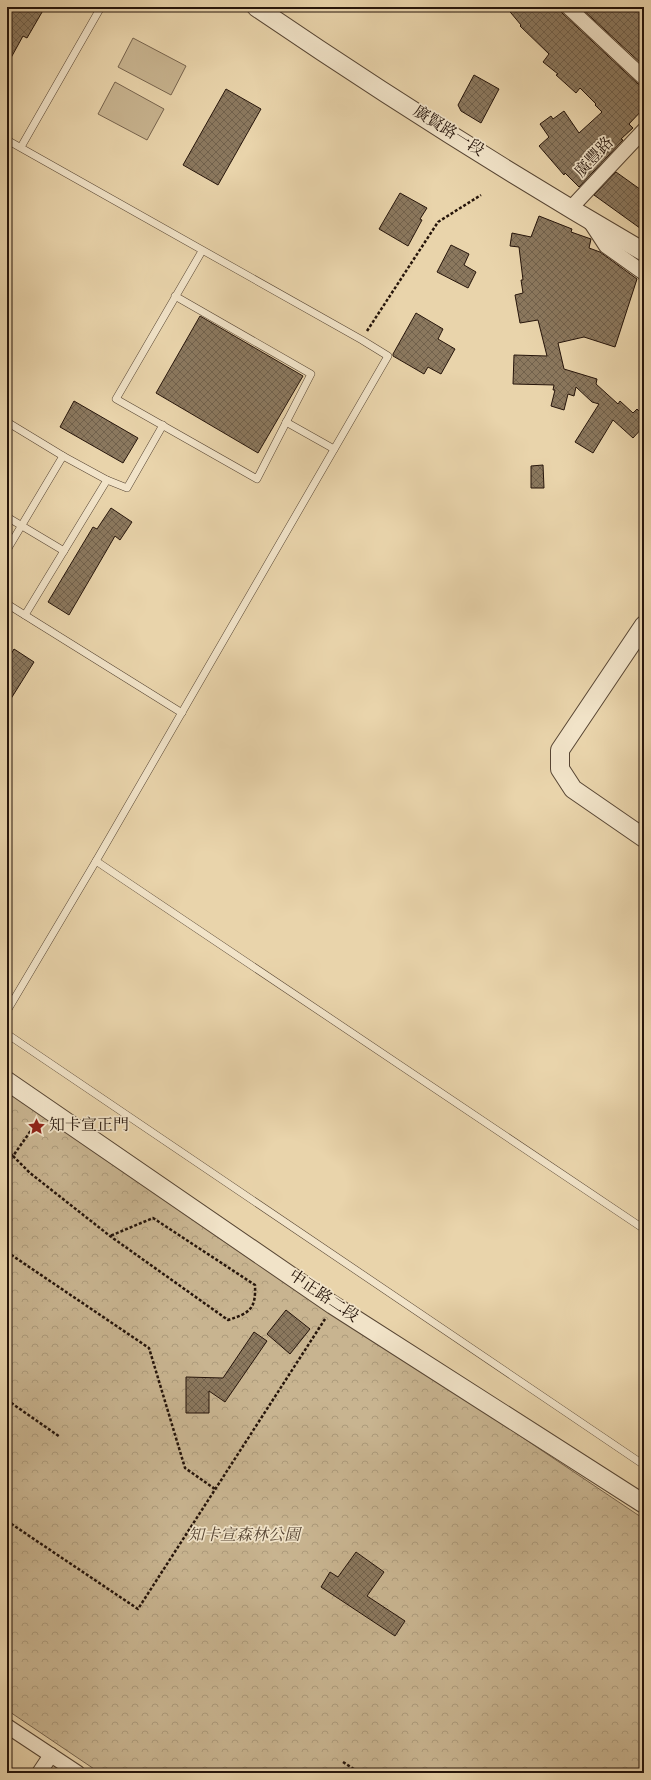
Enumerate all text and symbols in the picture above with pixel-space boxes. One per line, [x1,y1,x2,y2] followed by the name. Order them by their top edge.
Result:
[408,101,488,163] street label: 廣賢路一段
[570,133,620,183] street label: 廣豐路
[49,1115,129,1138] place label: 知卡宣正門
[26,1116,46,1136] place icon: 知卡宣正門
[283,1265,363,1329] street label: 中正路二段
[188,1525,303,1548] park label: 知卡宣森林公園

